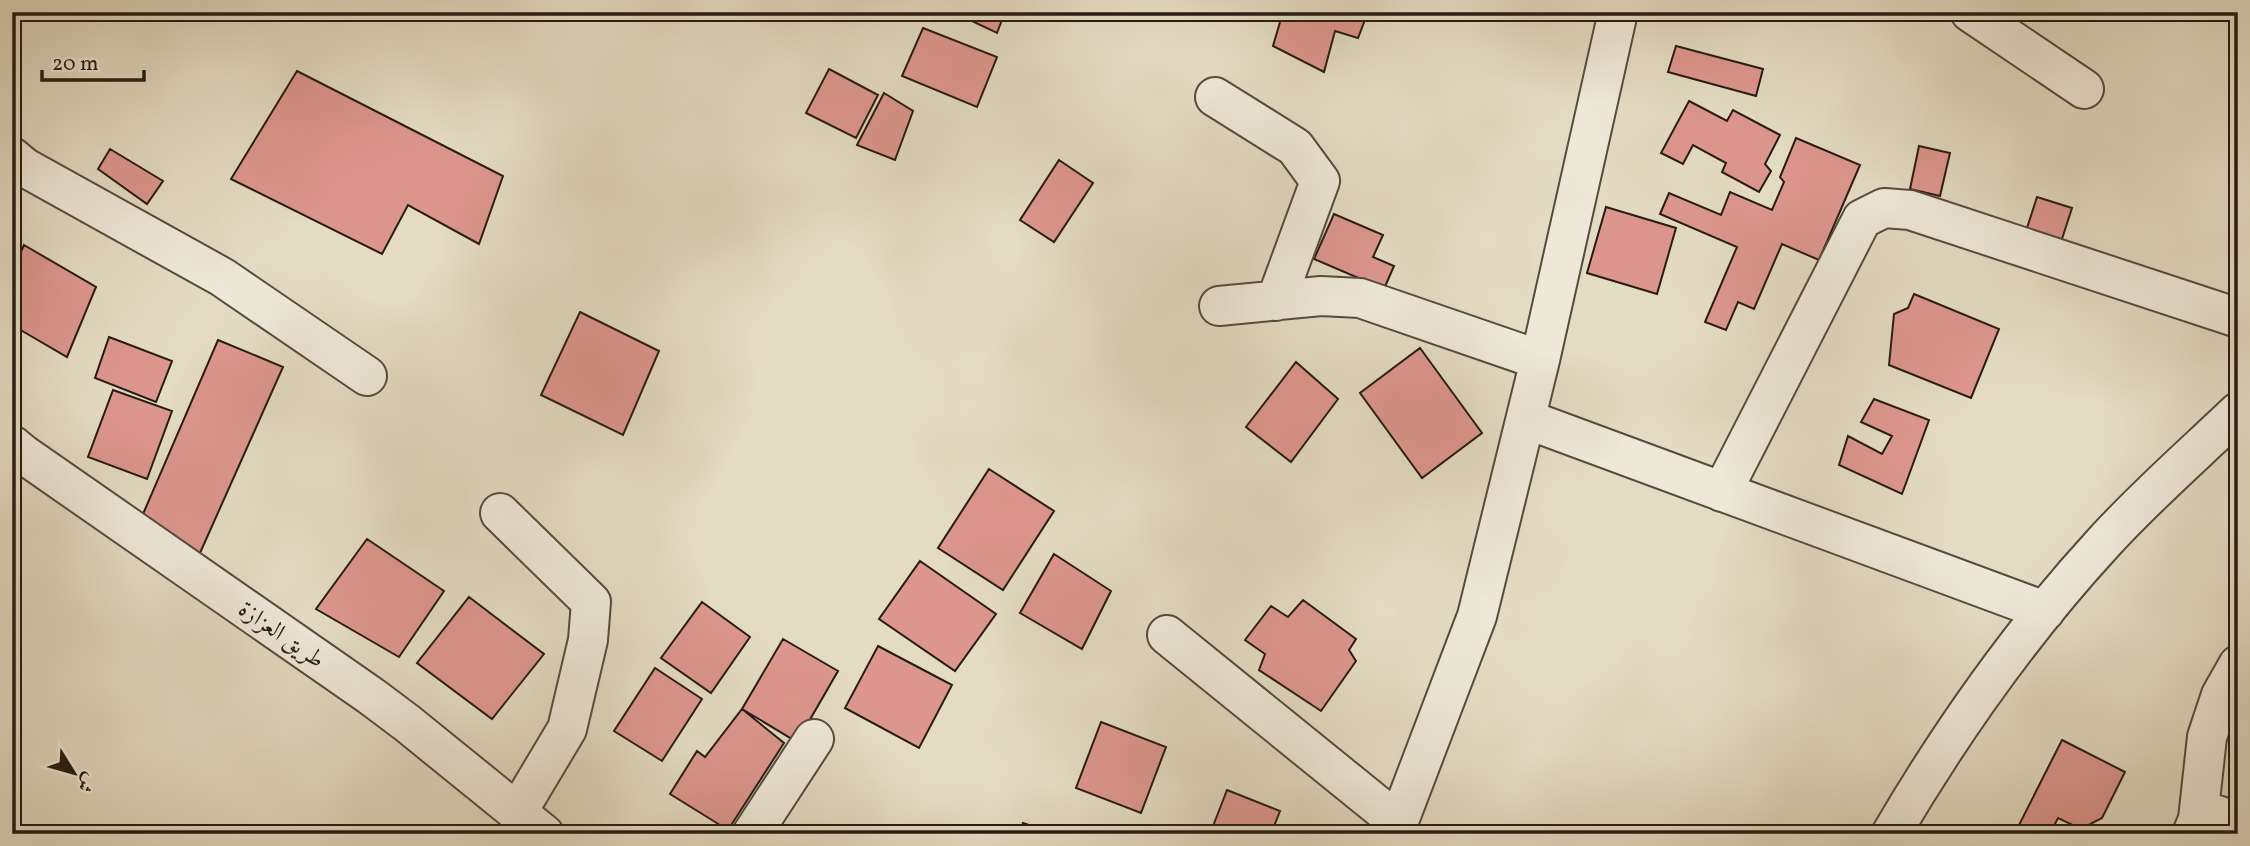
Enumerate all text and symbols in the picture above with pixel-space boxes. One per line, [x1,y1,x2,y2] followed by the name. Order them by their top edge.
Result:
[42,38,144,82] scale bar
[52,50,98,79] text: 20 m
[231,593,331,678] street label: طريق العزازة
[38,738,108,808] north arrow
[70,767,102,797] text: ش

